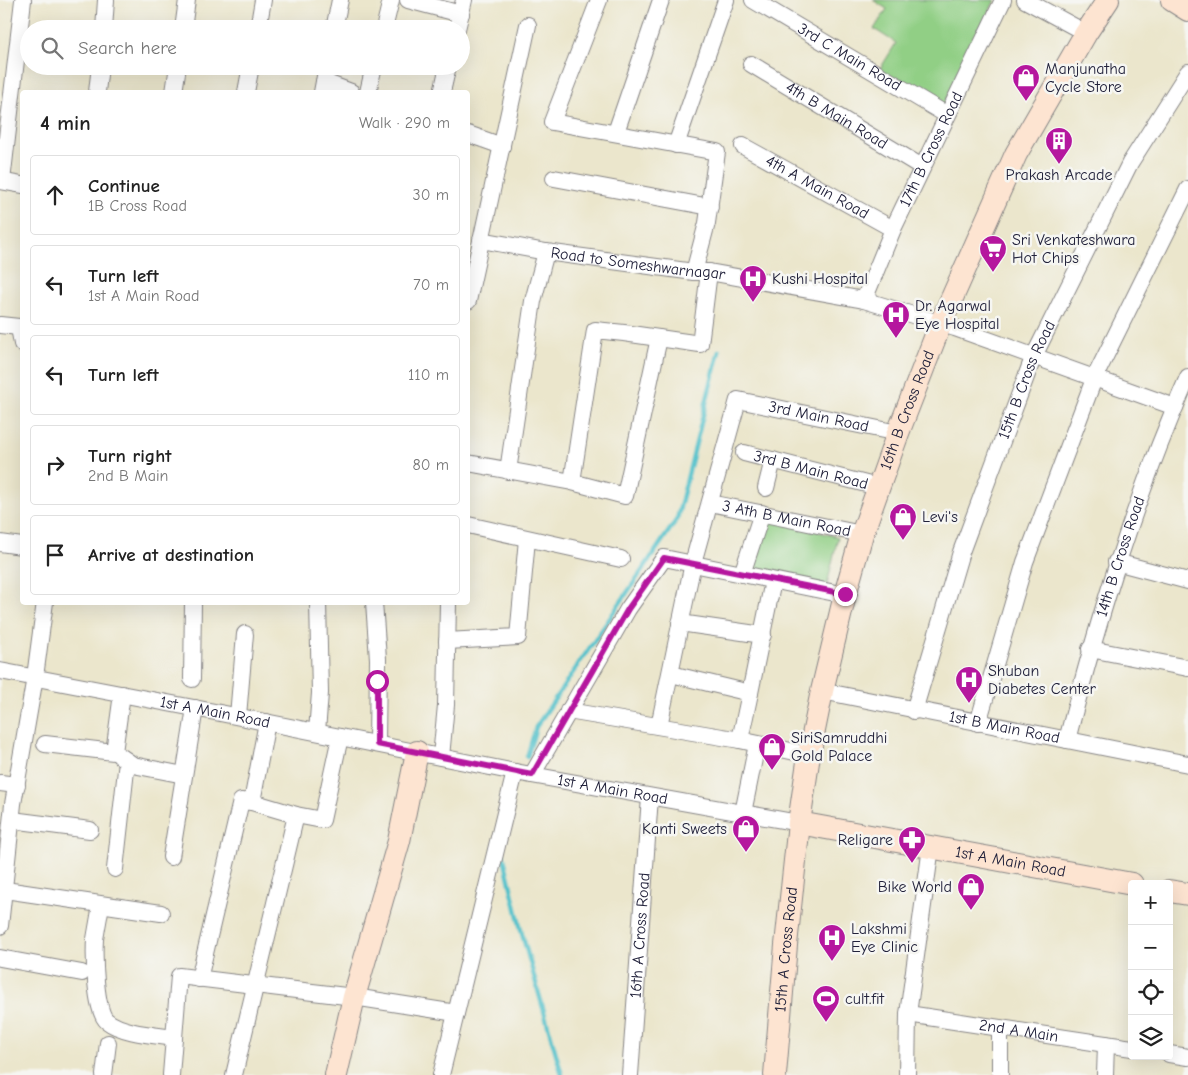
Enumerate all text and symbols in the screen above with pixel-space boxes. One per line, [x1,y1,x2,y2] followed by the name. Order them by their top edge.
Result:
[20,20,470,75] search box
[794,20,904,95] street label: 3rd C Main Road
[38,34,66,62] icon: search
[78,37,177,59] text: Search here
[1045,60,1126,96] place label: Manjunatha Cycle Store
[1011,63,1041,102] shop icon: Manjunatha Cycle Store
[782,78,891,153] street label: 4th B Main Road
[896,89,966,210] street label: 17th B Cross Road
[40,111,91,135] text: 4 min
[359,114,450,132] text: Walk · 290 m
[1044,126,1074,165] building icon: Prakash Arcade
[763,151,872,223] street label: 4th A Main Road
[1005,166,1113,184] place label: Prakash Arcade
[88,175,160,197] text: Continue
[41,181,69,209] icon: ahead
[413,186,449,204] text: 30 m
[88,197,187,215] text: 1B Cross Road
[1012,231,1136,267] place label: Sri Venkateshwara Hot Chips
[978,234,1008,273] supermarket icon: Sri Venkateshwara Hot Chips
[550,244,727,284] street label: Road to Someshwarnagar
[738,264,768,303] hospital icon: Kushi Hospital
[88,265,159,287] text: Turn left
[772,270,868,288] place label: Kushi Hospital
[41,271,69,299] icon: left
[413,276,449,294] text: 70 m
[88,287,200,305] text: 1st A Main Road
[915,297,1000,333] place label: Dr. Agarwal Eye Hospital
[881,300,911,339] hospital icon: Dr. Agarwal Eye Hospital
[995,318,1059,442] street label: 15th B Cross Road
[877,348,938,472] street label: 16th B Cross Road
[41,361,69,389] icon: left
[88,364,159,386] text: Turn left
[408,366,449,384] text: 110 m
[767,398,870,436] street label: 3rd Main Road
[88,445,172,467] text: Turn right
[752,447,870,493] street label: 3rd B Main Road
[41,451,69,479] icon: right
[412,456,449,474] text: 80 m
[88,467,168,485] text: 2nd B Main
[1093,494,1149,619] street label: 14th B Cross Road
[721,497,852,540] street label: 3 Ath B Main Road
[888,502,918,541] shop icon: Levi's
[922,508,958,526] place label: Levi's
[41,541,69,569] icon: arrive
[88,544,254,566] text: Arrive at destination
[834,583,857,606] route end
[988,662,1096,698] place label: Shuban Diabetes Center
[954,665,984,704] hospital icon: Shuban Diabetes Center
[366,670,389,693] route start
[159,693,272,732] street label: 1st A Main Road
[948,708,1061,747] street label: 1st B Main Road
[791,729,887,765] place label: SiriSamruddhi Gold Palace
[757,732,787,771] shop icon: SiriSamruddhi Gold Palace
[556,771,669,808] street label: 1st A Main Road
[731,814,761,853] shop icon: Kanti Sweets
[642,820,727,838] place label: Kanti Sweets
[897,825,927,864] pharmacy icon: Religare
[838,831,893,849] place label: Religare
[954,843,1067,881] street label: 1st A Main Road
[627,872,654,999] street label: 16th A Cross Road
[956,872,986,911] shop icon: Bike World
[878,878,952,896] place label: Bike World
[1128,880,1173,1060] map controls
[1128,880,1173,925] button: +
[771,886,801,1013] street label: 15th A Cross Road
[851,920,918,956] place label: Lakshmi Eye Clinic
[817,923,847,962] hospital icon: Lakshmi Eye Clinic
[1128,925,1173,970] button: −
[1128,970,1173,1015] button: locate
[811,984,841,1023] sports icon: cult.fit
[845,990,885,1008] place label: cult.fit
[1128,1015,1173,1060] button: layers
[978,1016,1060,1046] street label: 2nd A Main

